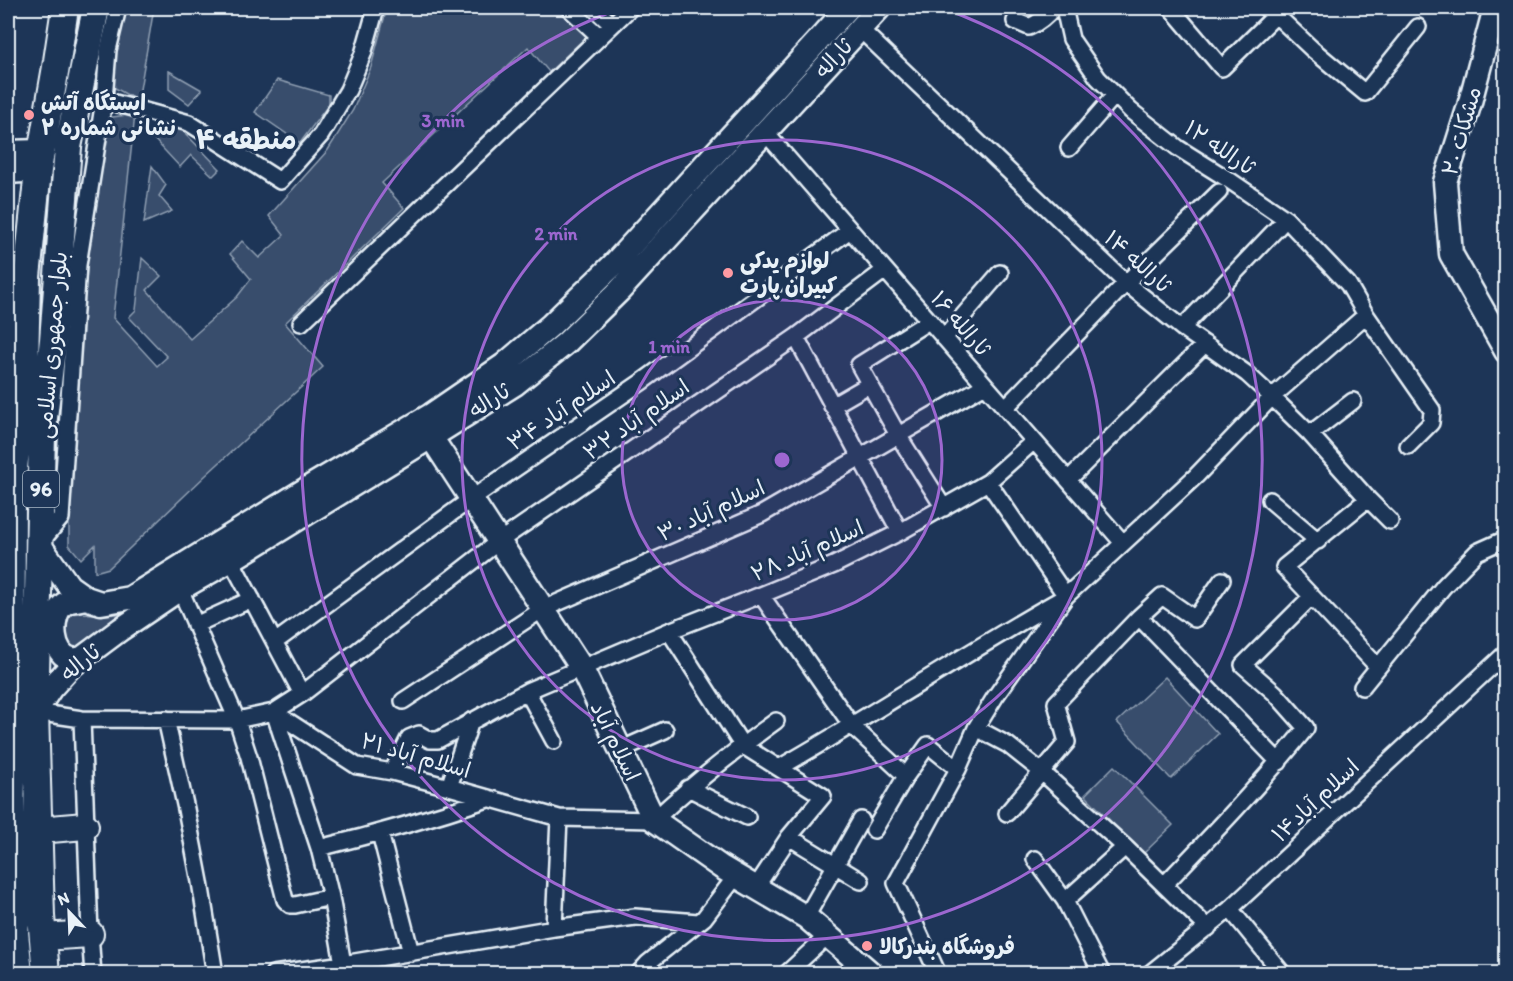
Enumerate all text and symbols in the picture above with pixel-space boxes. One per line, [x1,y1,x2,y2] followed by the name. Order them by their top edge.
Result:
[809,33,859,84] street label: ثاراله
[1436,84,1487,179] street label: مشکات ۲۰
[41,89,176,142] place label: ایستگاه آتش نشانی شماره ۲
[22,108,36,122] marker: ایستگاه آتش نشانی شماره ۲
[421,110,465,132] text: 3 min
[1179,114,1260,181] street label: ثارالله ۱۲
[196,122,296,156] district label: منطقه ۴
[535,223,578,245] text: 2 min
[1099,224,1177,299] street label: ثارالله ۱۴
[740,247,837,300] place label: لوازم یدکی کبیران پارت
[30,250,74,440] street label: بلوار جمهوری اسلامی
[721,266,735,280] marker: لوازم یدکی کبیران پارت
[925,285,997,362] street label: ثارالله ۱۶
[648,336,690,358] text: 1 min
[502,364,622,459] street label: اسلام آباد ۳۴
[578,373,696,468] street label: اسلام آباد ۳۲
[464,377,515,424] street label: ثاراله
[772,450,792,470] centre of rings
[23,471,59,507] road number: 96
[653,474,771,550] street label: اسلام آباد ۳۰
[747,514,869,590] street label: اسلام آباد ۲۸
[55,638,106,687] street label: ثاراله
[582,697,646,787] street label: اسلام آباد
[357,727,474,787] street label: اسلام آباد ۲۱
[1266,753,1367,850] street label: اسلام آباد۱۴
[39,882,99,942] north arrow
[55,888,72,910] text: N
[879,933,1015,960] place label: فروشگاه بندرکالا
[860,939,874,953] marker: فروشگاه بندرکالا

